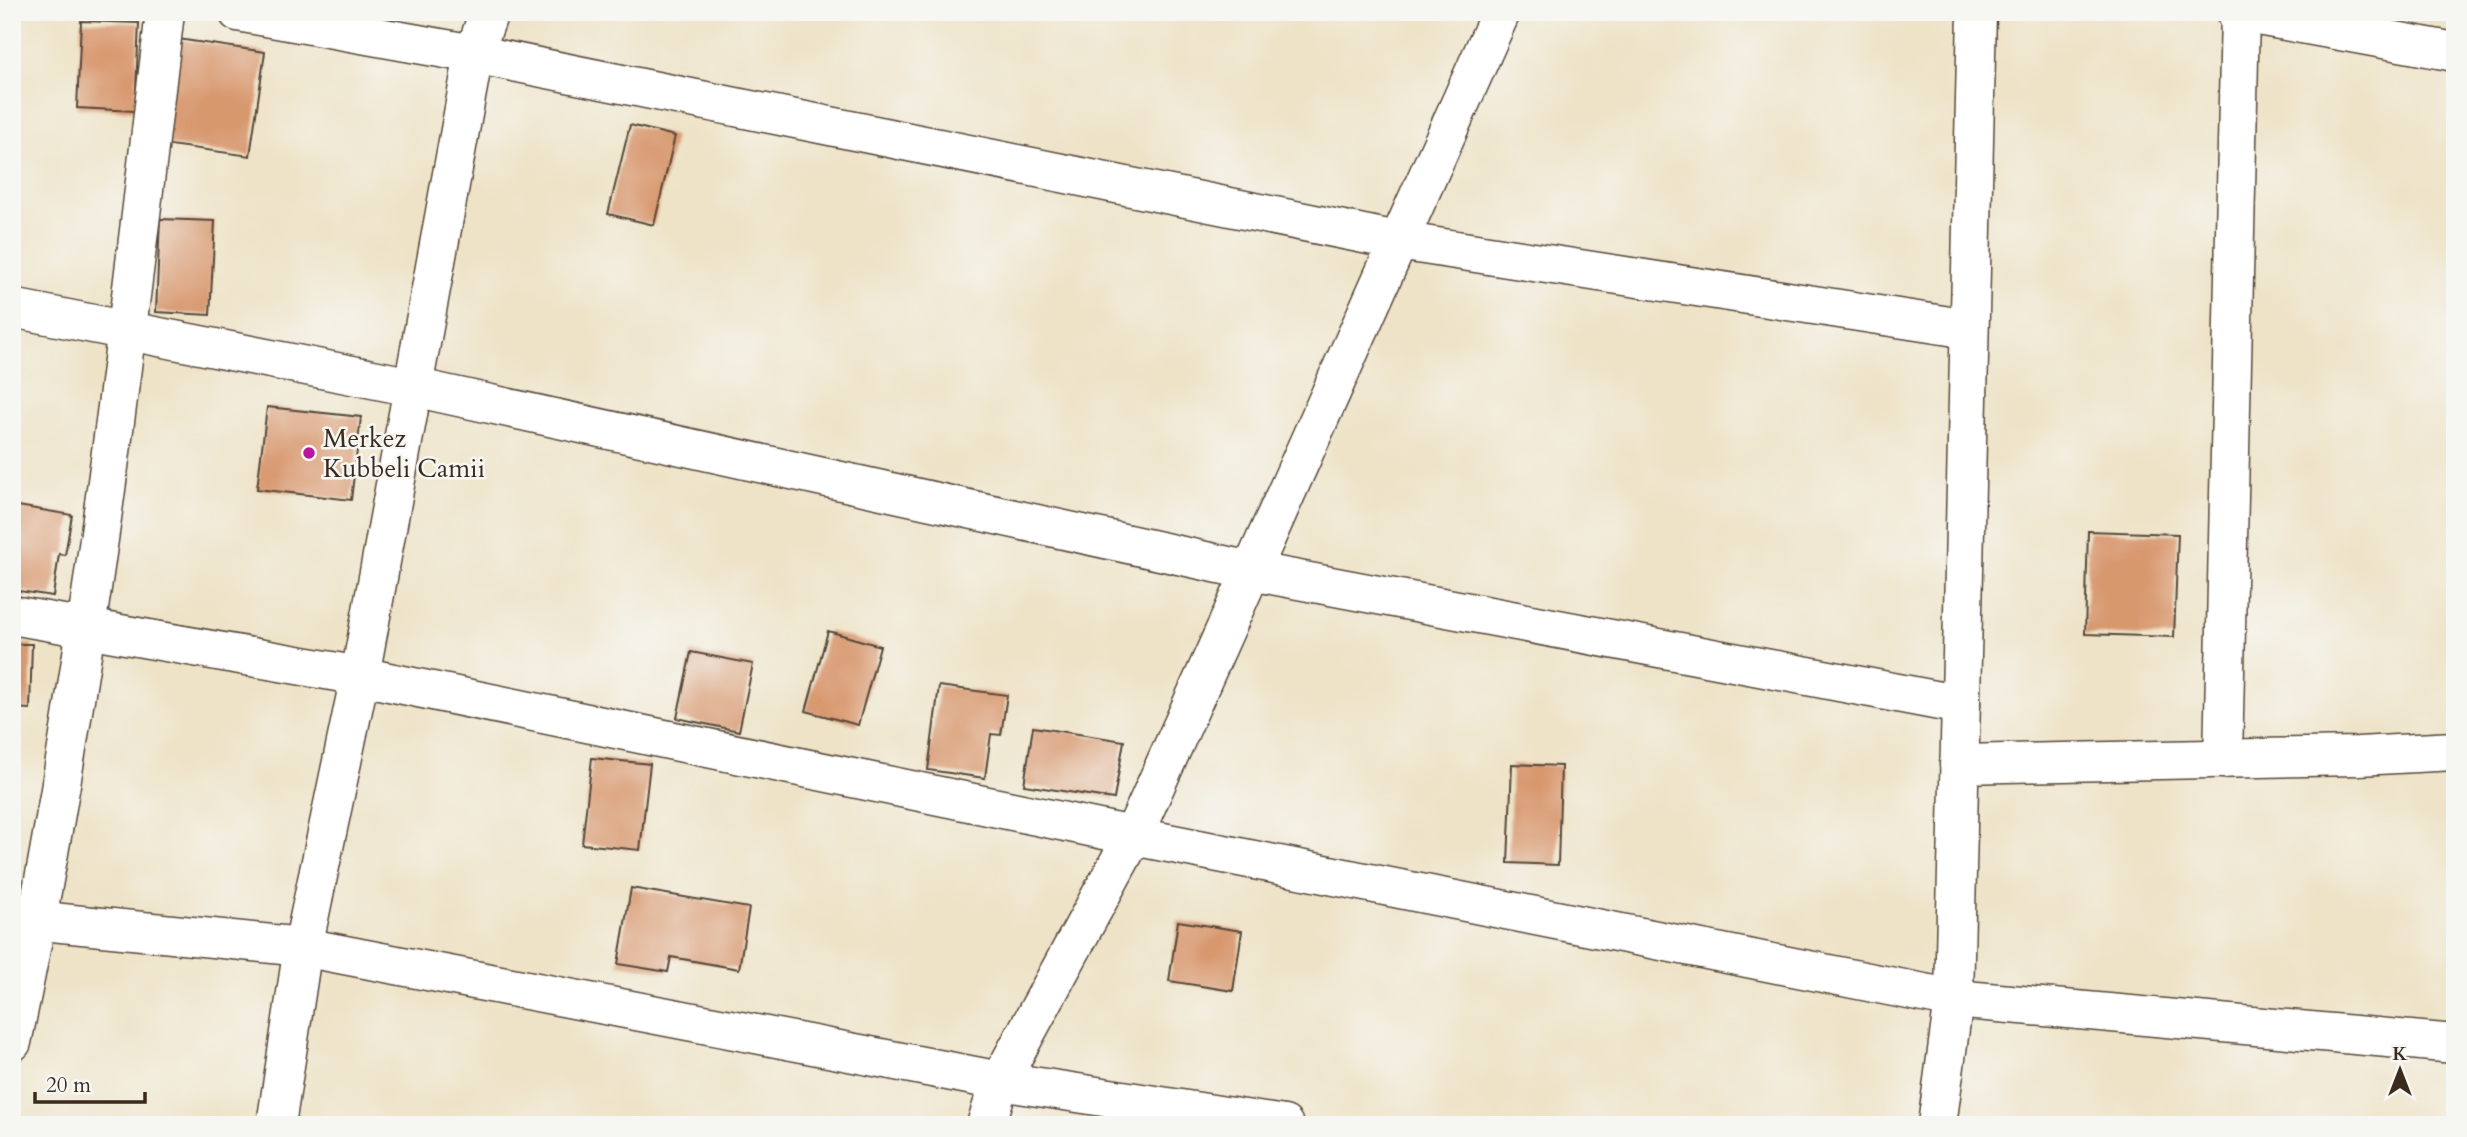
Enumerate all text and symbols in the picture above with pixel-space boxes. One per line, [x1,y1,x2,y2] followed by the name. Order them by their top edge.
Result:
[323,421,485,486] place label: Merkez Kubbeli Camii
[301,445,317,461] marker: Merkez Kubbeli Camii
[2366,1036,2436,1106] north arrow
[2392,1041,2408,1067] text: K
[35,1060,145,1104] scale bar
[46,1071,91,1100] text: 20 m

